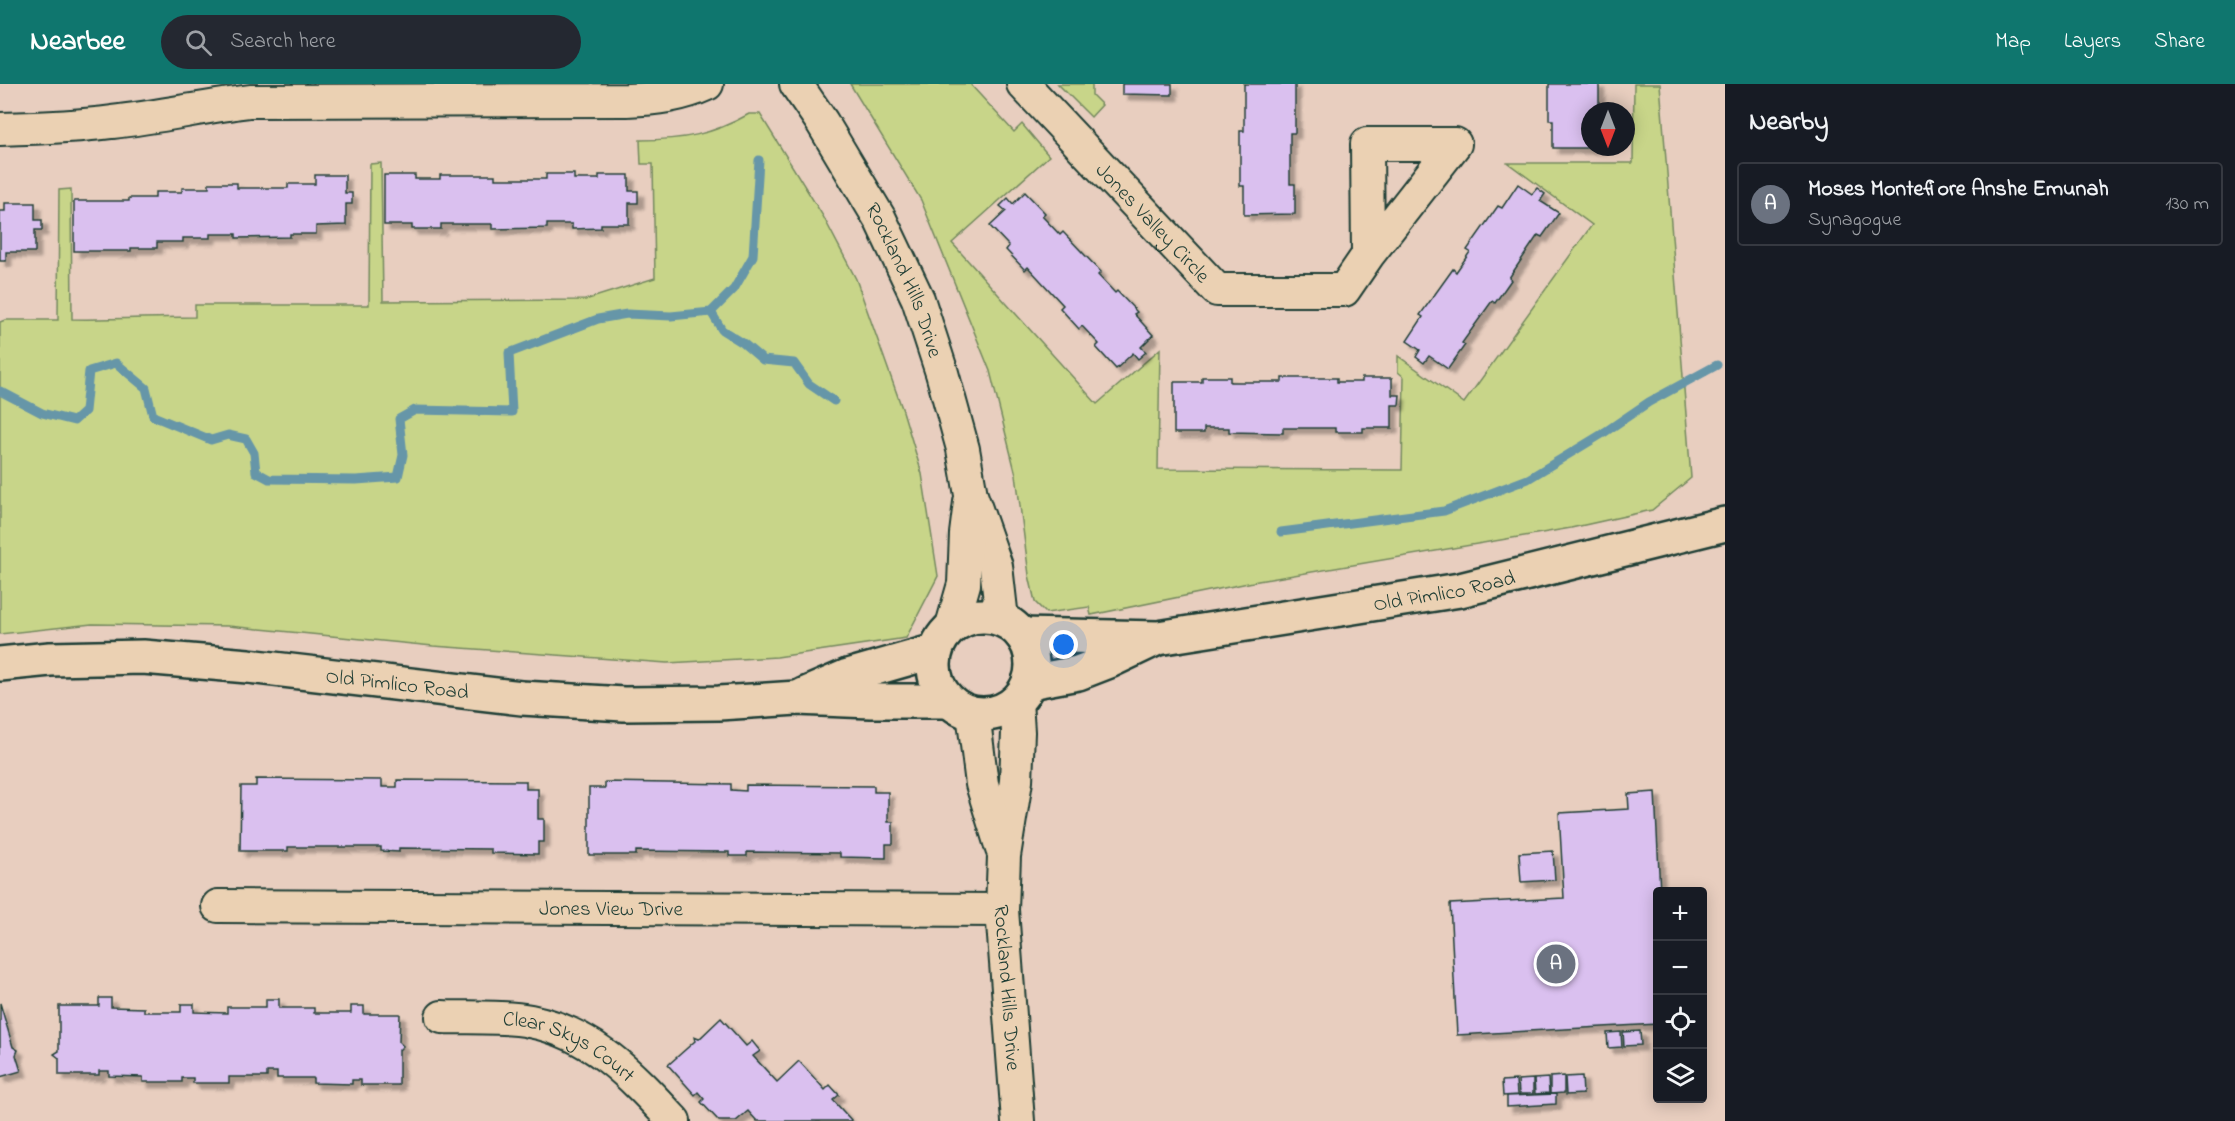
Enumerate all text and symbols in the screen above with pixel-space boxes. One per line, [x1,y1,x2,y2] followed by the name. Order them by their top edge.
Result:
[161,15,581,69] search box
[30,22,125,63] text: Nearbee
[182,26,215,59] icon: search
[230,26,336,58] text: Search here
[1995,27,2031,57] text: Map
[2064,27,2121,57] text: Layers
[2154,27,2205,57] text: Share
[1581,102,1635,156] north arrow
[1749,104,1828,142] text: Nearby
[1088,157,1216,291] street label: Jones Valley Circle
[1808,174,2109,206] text: Moses Montefiore Anshe Emunah
[1764,190,1777,219] text: A
[2165,190,2209,219] text: 130 m
[857,198,949,362] street label: Rockland Hills Drive
[1808,206,1901,235] text: Synagogue
[1371,564,1519,621] street label: Old Pimlico Road
[1049,630,1078,659] your location
[324,662,470,709] street label: Old Pimlico Road
[1653,887,1707,1103] map controls
[1653,887,1707,941] button: +
[539,895,684,925] street label: Jones View Drive
[985,904,1027,1072] street label: Rockland Hills Drive
[1653,941,1707,995] button: −
[1536,942,1576,986] pin: A
[1653,995,1707,1049] button: locate
[502,1005,641,1090] street label: Clear Skys Court
[1653,1049,1707,1103] button: layers

